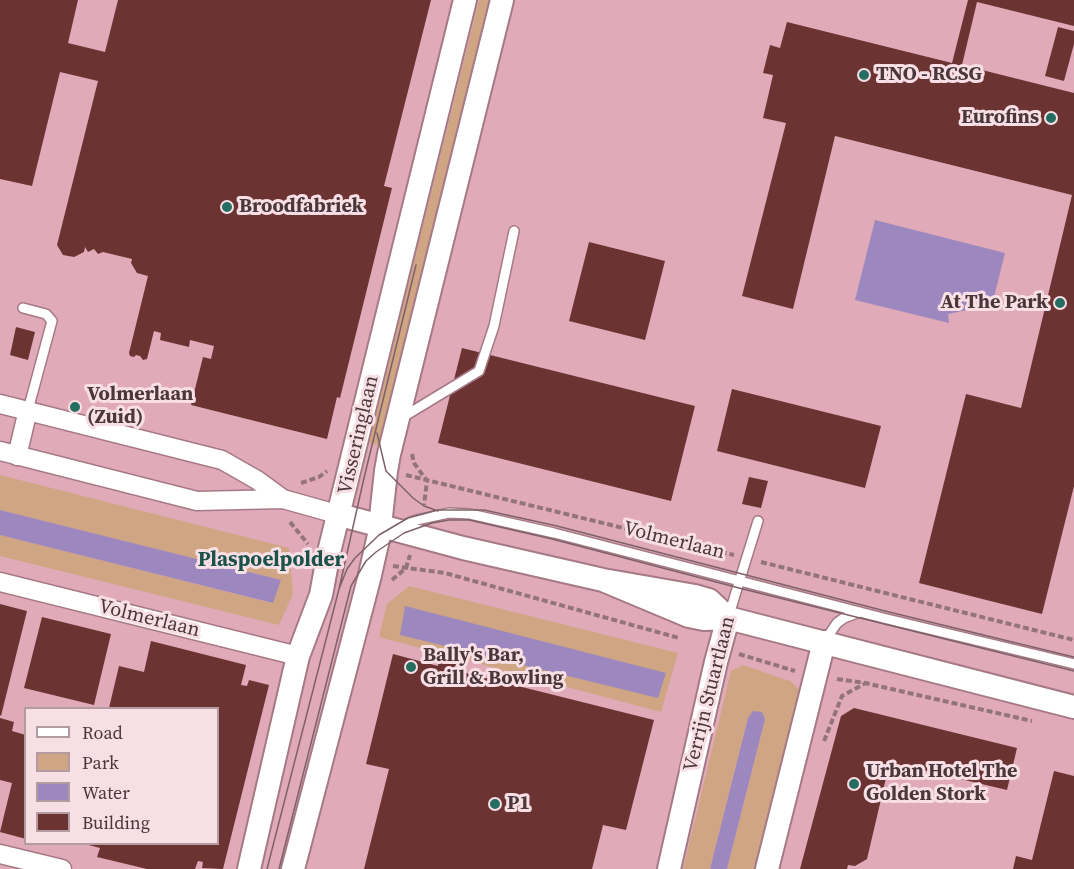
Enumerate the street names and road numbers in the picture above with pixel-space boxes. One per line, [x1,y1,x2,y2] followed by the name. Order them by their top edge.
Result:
[334,373,384,497] street label: Visseringlaan
[621,517,727,565] street label: Volmerlaan
[96,595,202,643] street label: Volmerlaan
[679,614,741,774] street label: Verrijn Stuartlaan

